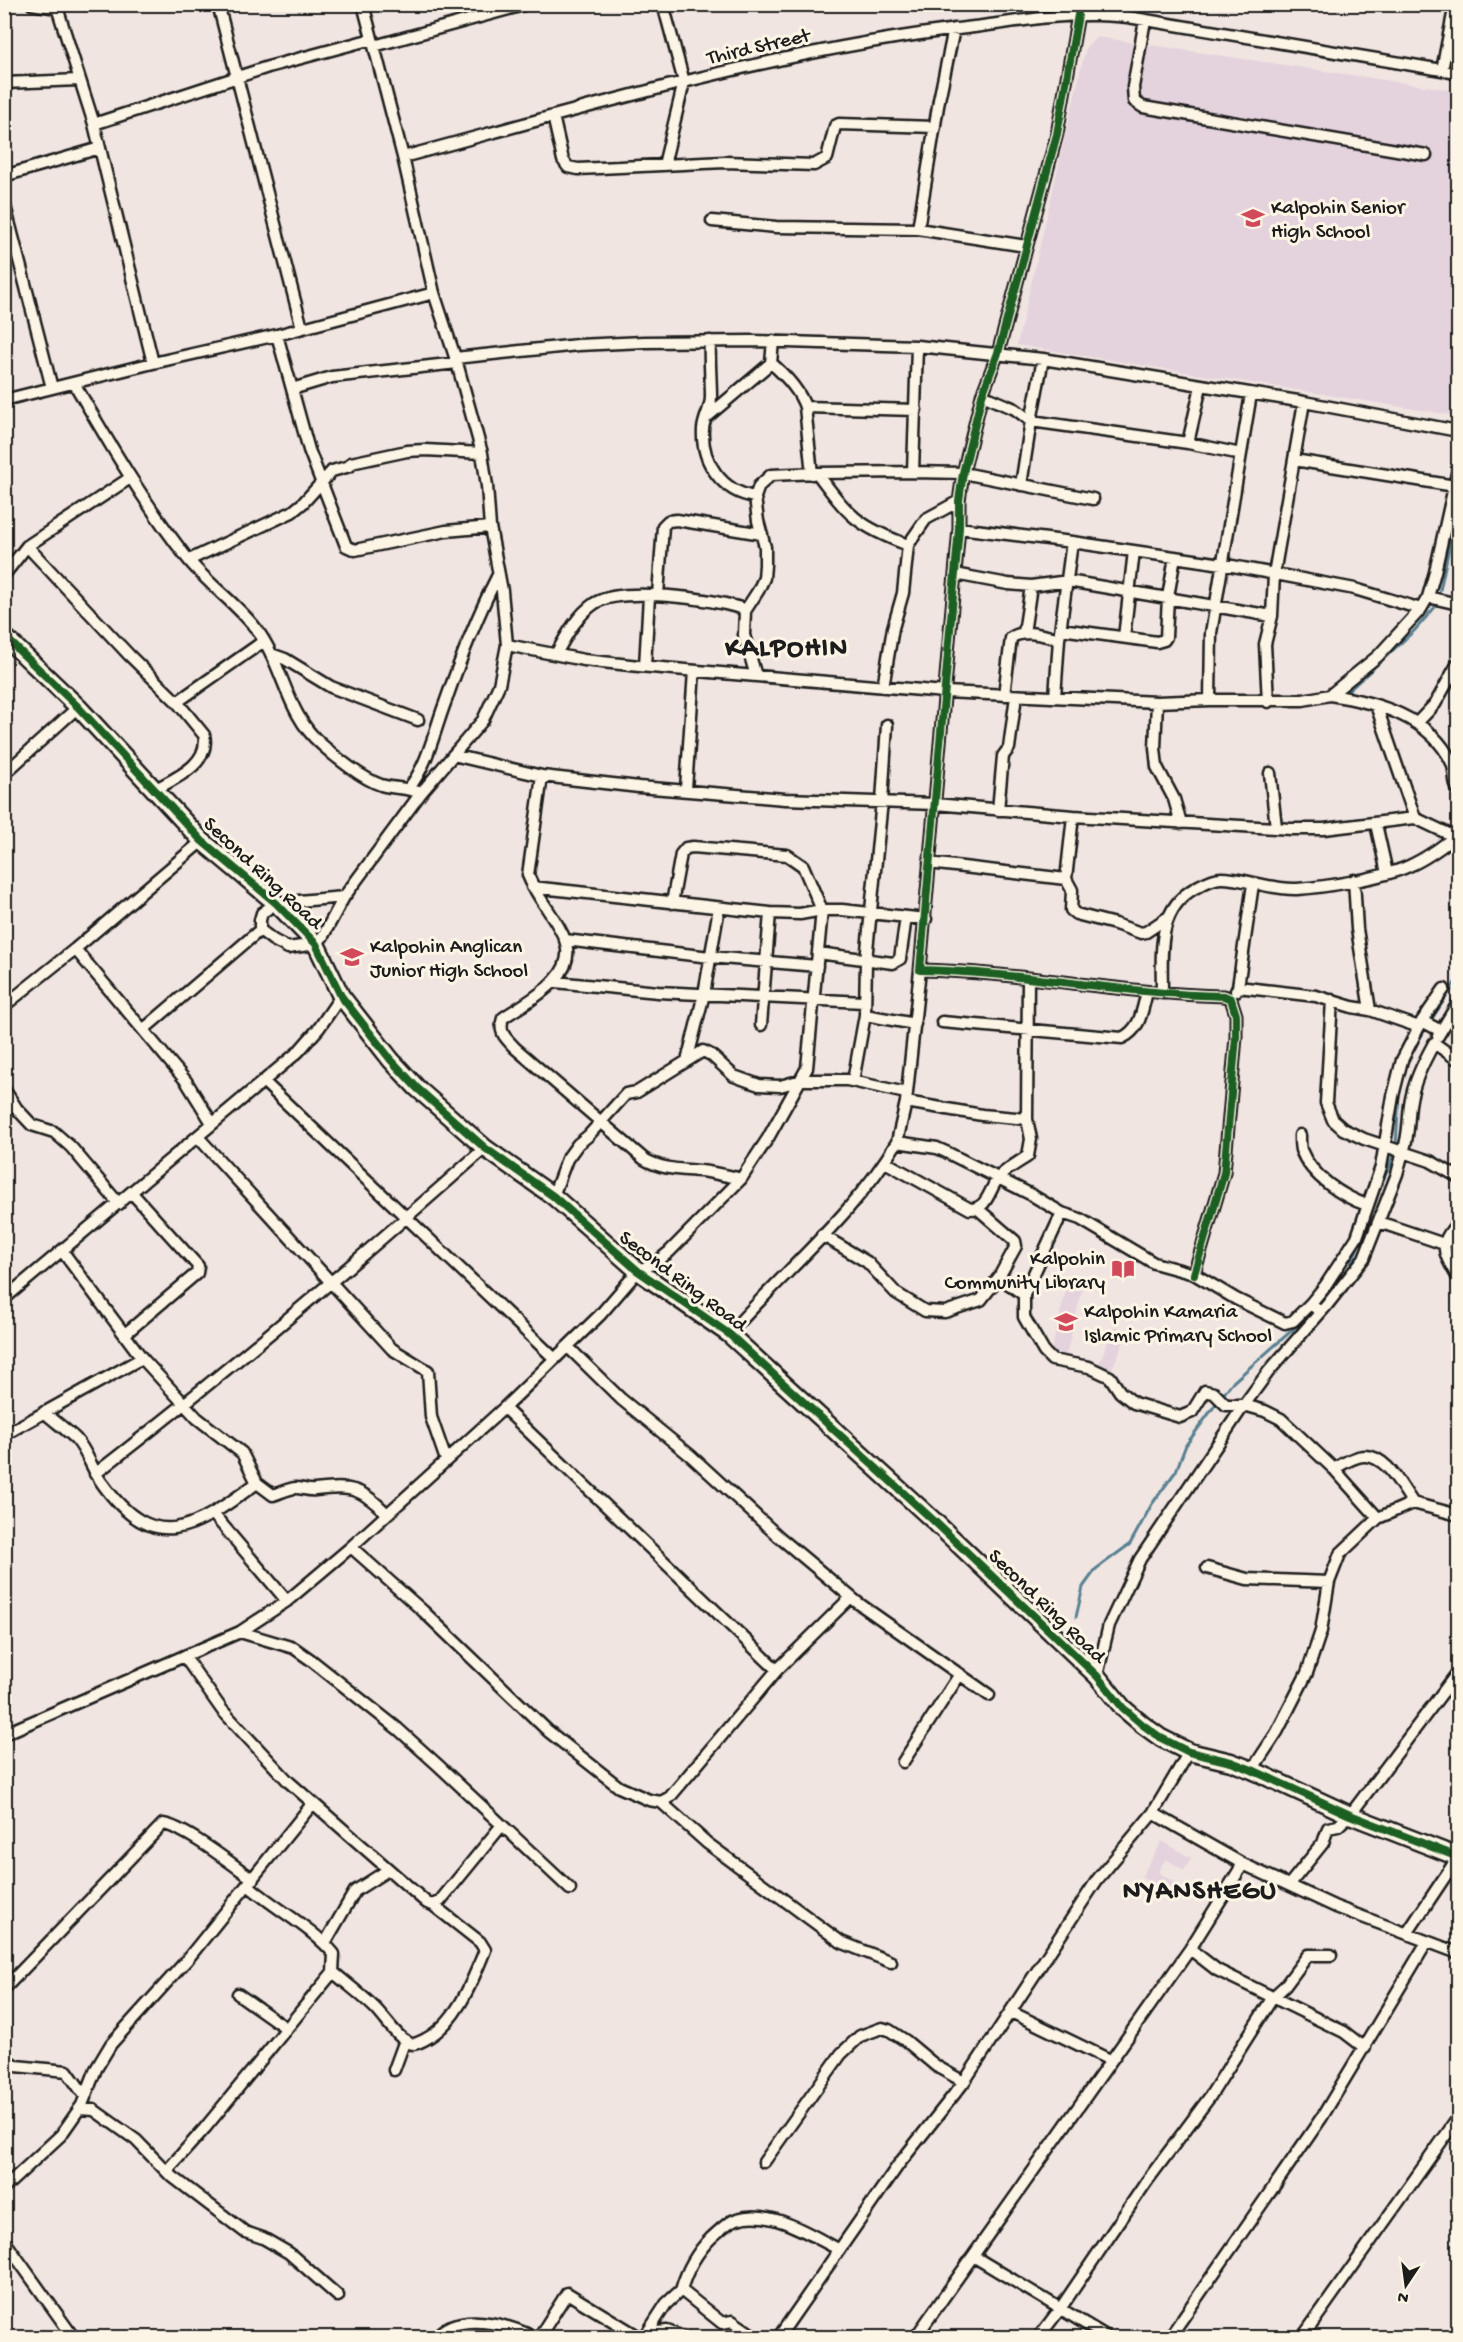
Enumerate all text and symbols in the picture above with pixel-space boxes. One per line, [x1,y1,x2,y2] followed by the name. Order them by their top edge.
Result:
[704,24,815,73] street label: Third Street
[1271,197,1406,246] place label: Kalpohin Senior High School
[1240,205,1266,231] school or university icon: Kalpohin Senior High School
[724,634,849,666] district label: KALPOHIN
[197,813,328,937] street label: Second Ring Road
[370,936,528,985] place label: Kalpohin Anglican Junior High School
[339,944,365,970] school or university icon: Kalpohin Anglican Junior High School
[613,1226,752,1340] street label: Second Ring Road
[944,1248,1105,1297] place label: Kalpohin Community Library
[1110,1256,1136,1282] library icon: Kalpohin Community Library
[1084,1301,1272,1350] place label: Kalpohin Kamaria Islamic Primary School
[1053,1309,1079,1335] school or university icon: Kalpohin Kamaria Islamic Primary School
[981,1545,1111,1671] street label: Second Ring Road
[1123,1877,1277,1909] district label: NYANSHEGU
[1376,2255,1436,2315] north arrow
[1396,2286,1411,2307] text: N

